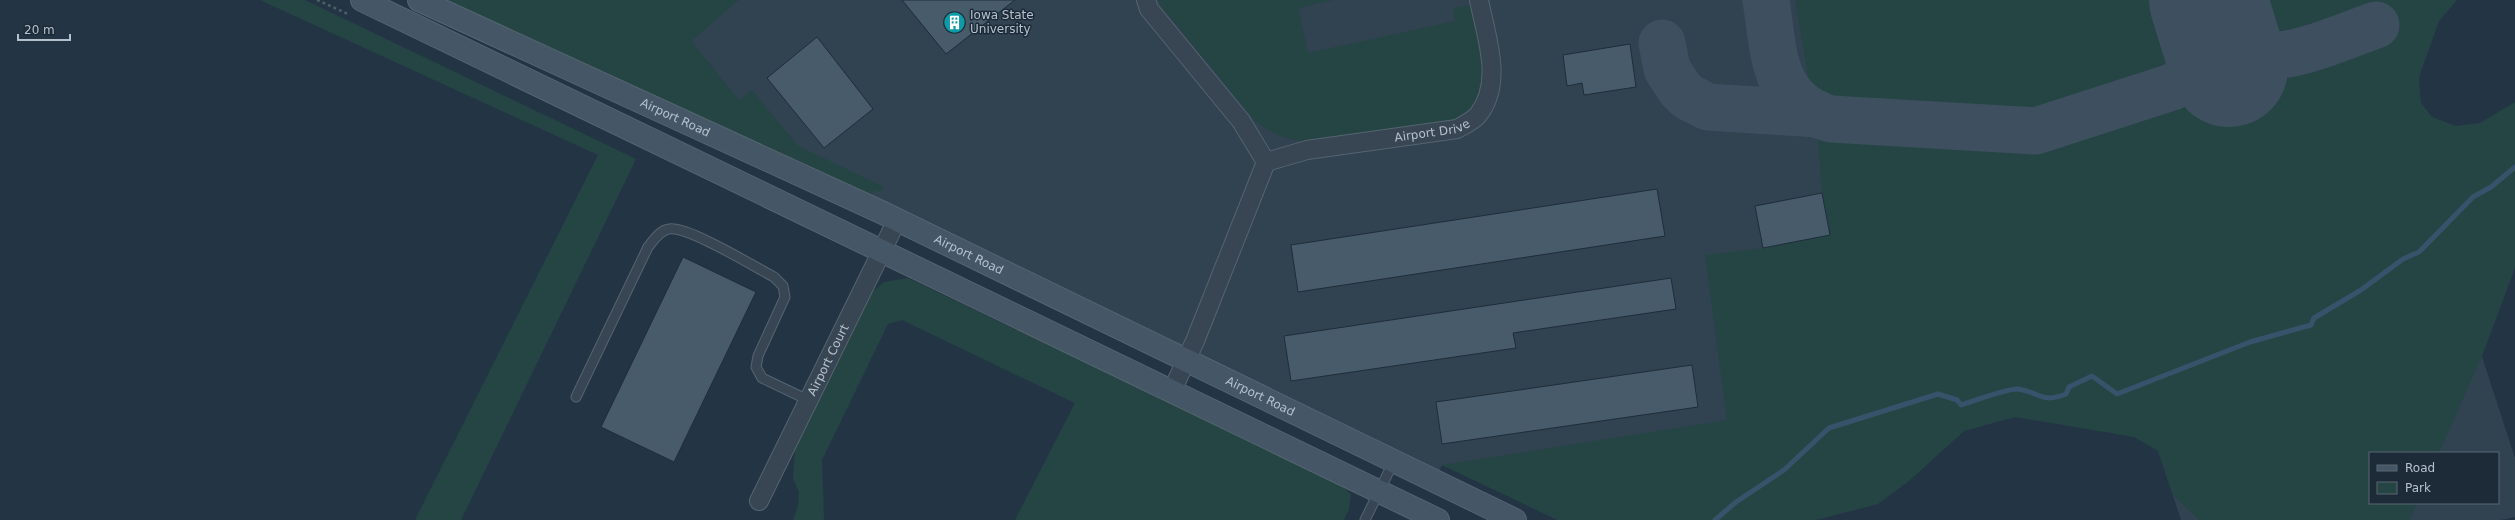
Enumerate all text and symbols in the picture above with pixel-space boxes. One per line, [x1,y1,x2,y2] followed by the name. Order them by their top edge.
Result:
[970,8,1034,36] place label: Iowa State University
[941,9,967,35] building icon: Iowa State University
[18,16,70,42] scale bar
[24,23,55,37] text: 20 m
[638,96,712,140] street label: Airport Road
[1394,116,1473,145] street label: Airport Drive
[932,232,1006,277] street label: Airport Road
[805,322,852,398] street label: Airport Court
[1223,374,1297,419] street label: Airport Road
[2369,452,2499,504] legend
[2405,461,2435,475] text: Road
[2405,481,2431,495] text: Park

